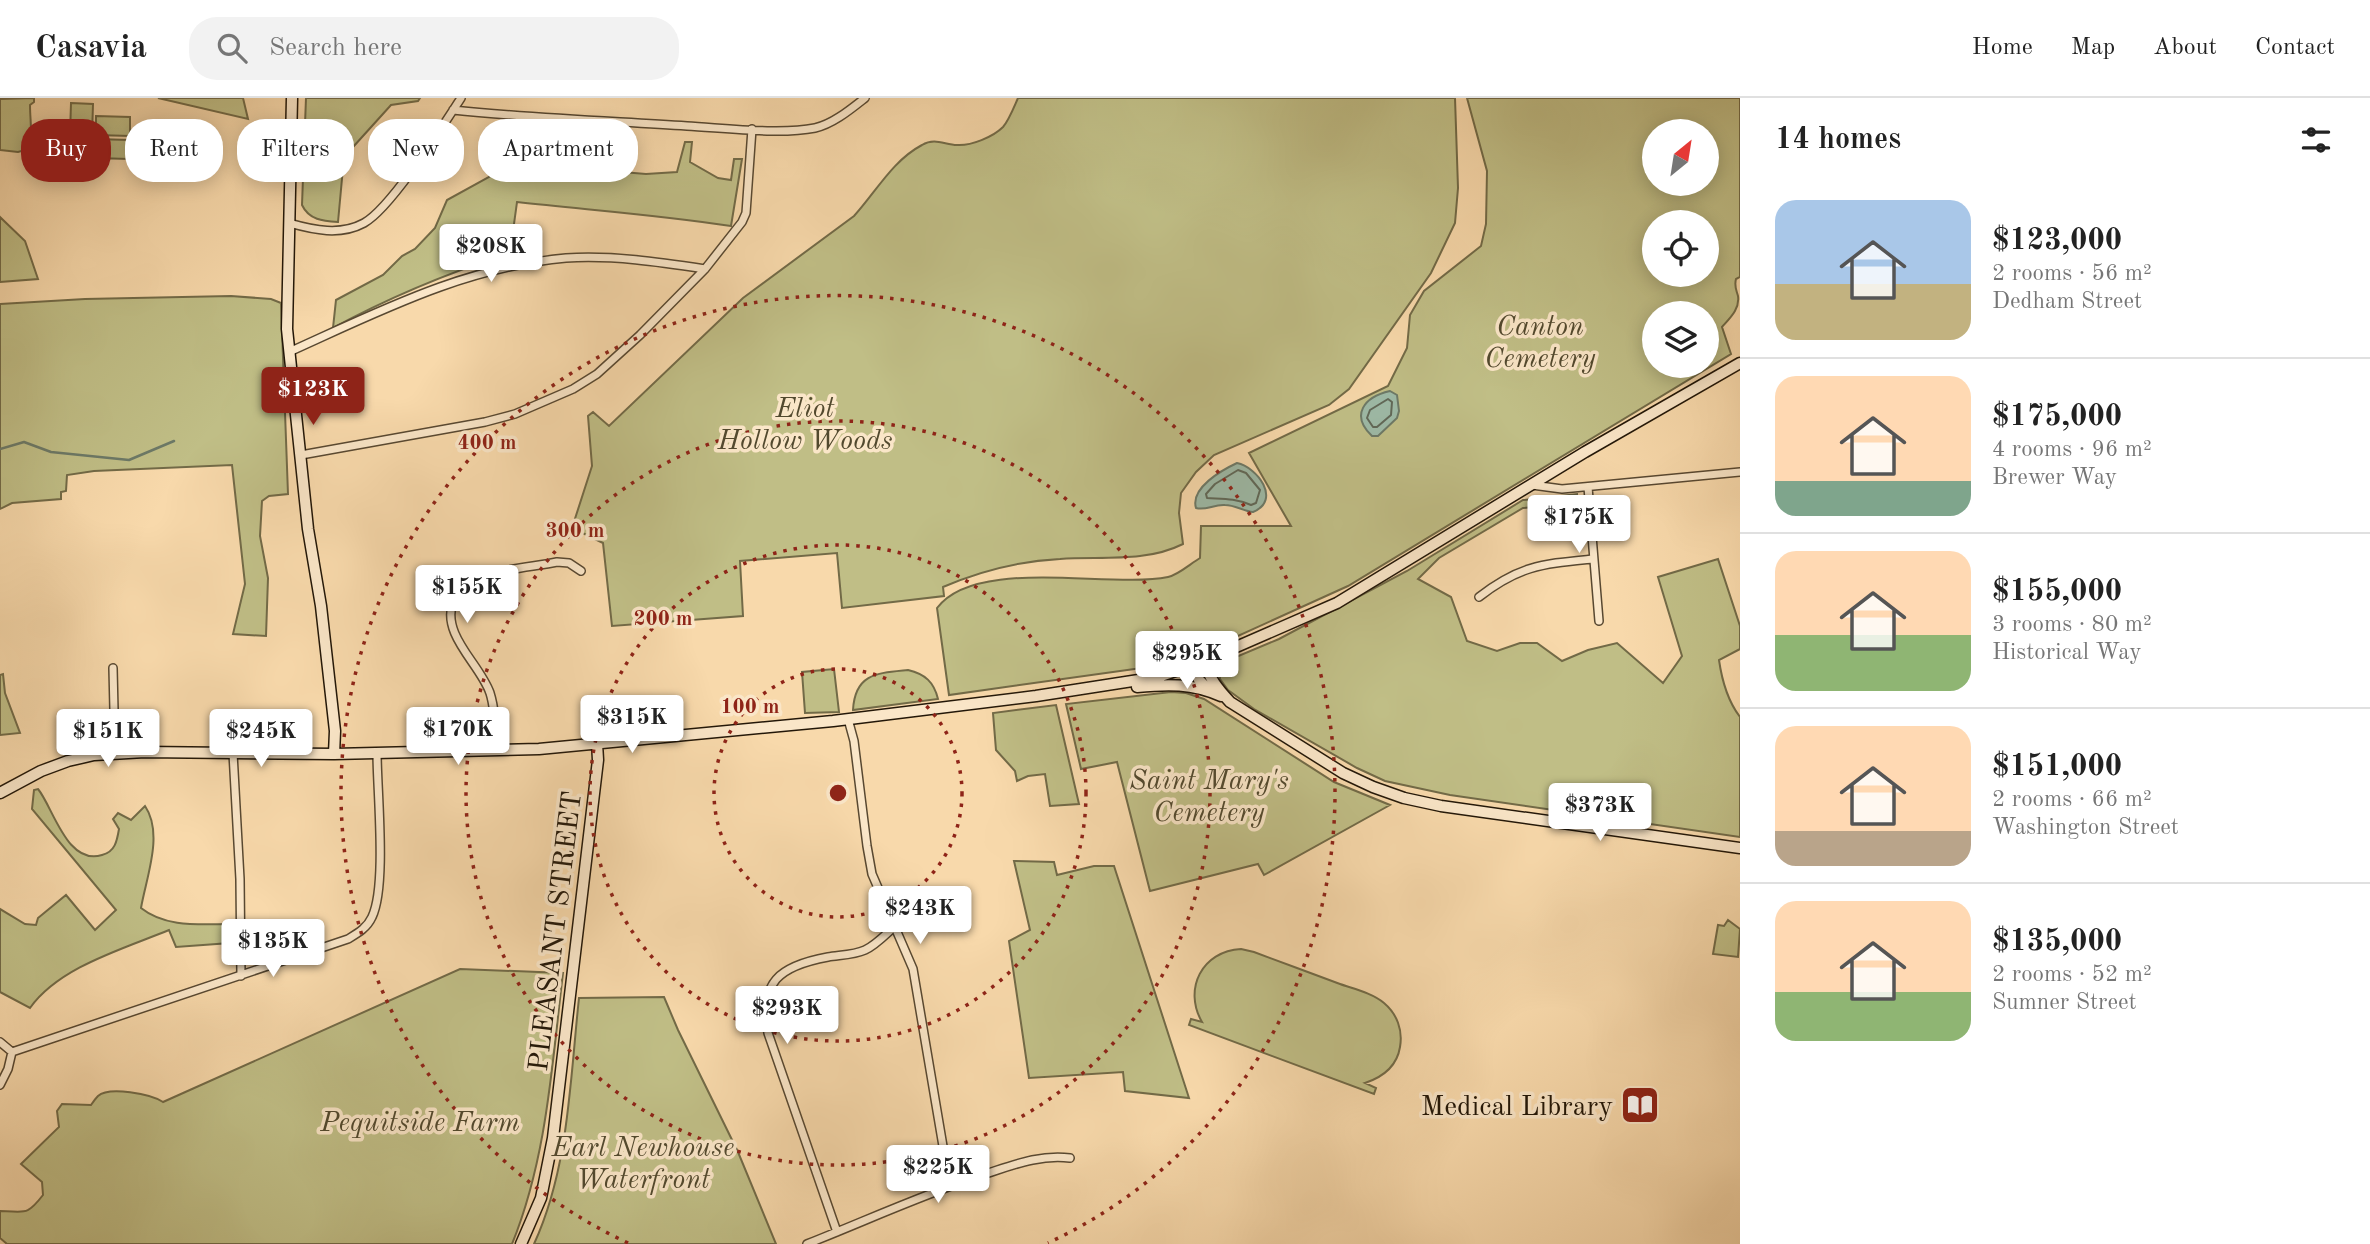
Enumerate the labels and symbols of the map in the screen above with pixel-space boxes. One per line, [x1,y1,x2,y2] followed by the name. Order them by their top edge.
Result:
[1642,119,1718,196] north arrow
[442,225,540,284] pin: $208K
[1484,314,1596,374] park label: Canton Cemetery
[264,368,362,427] pin: $123K
[716,396,893,456] park label: Eliot Hollow Woods
[457,433,517,454] text: 400 m
[1530,496,1628,555] pin: $175K
[545,521,605,542] text: 300 m
[418,566,516,625] pin: $155K
[633,609,693,630] text: 200 m
[1138,632,1236,691] pin: $295K
[583,696,681,755] pin: $315K
[720,697,780,718] text: 100 m
[409,708,507,767] pin: $170K
[59,710,157,769] pin: $151K
[212,710,310,769] pin: $245K
[1129,768,1289,828] park label: Saint Mary's Cemetery
[826,781,850,805] centre of rings
[1551,784,1649,843] pin: $373K
[526,790,588,1073] street label: PLEASANT STREET
[871,886,969,946] pin: $243K
[224,920,322,979] pin: $135K
[738,986,836,1046] pin: $293K
[1619,1084,1661,1126] library icon: Medical Library
[1421,1094,1613,1122] place label: Medical Library
[319,1110,520,1138] park label: Pequitside Farm
[551,1135,734,1195] park label: Earl Newhouse Waterfront
[889,1146,987,1205] pin: $225K

